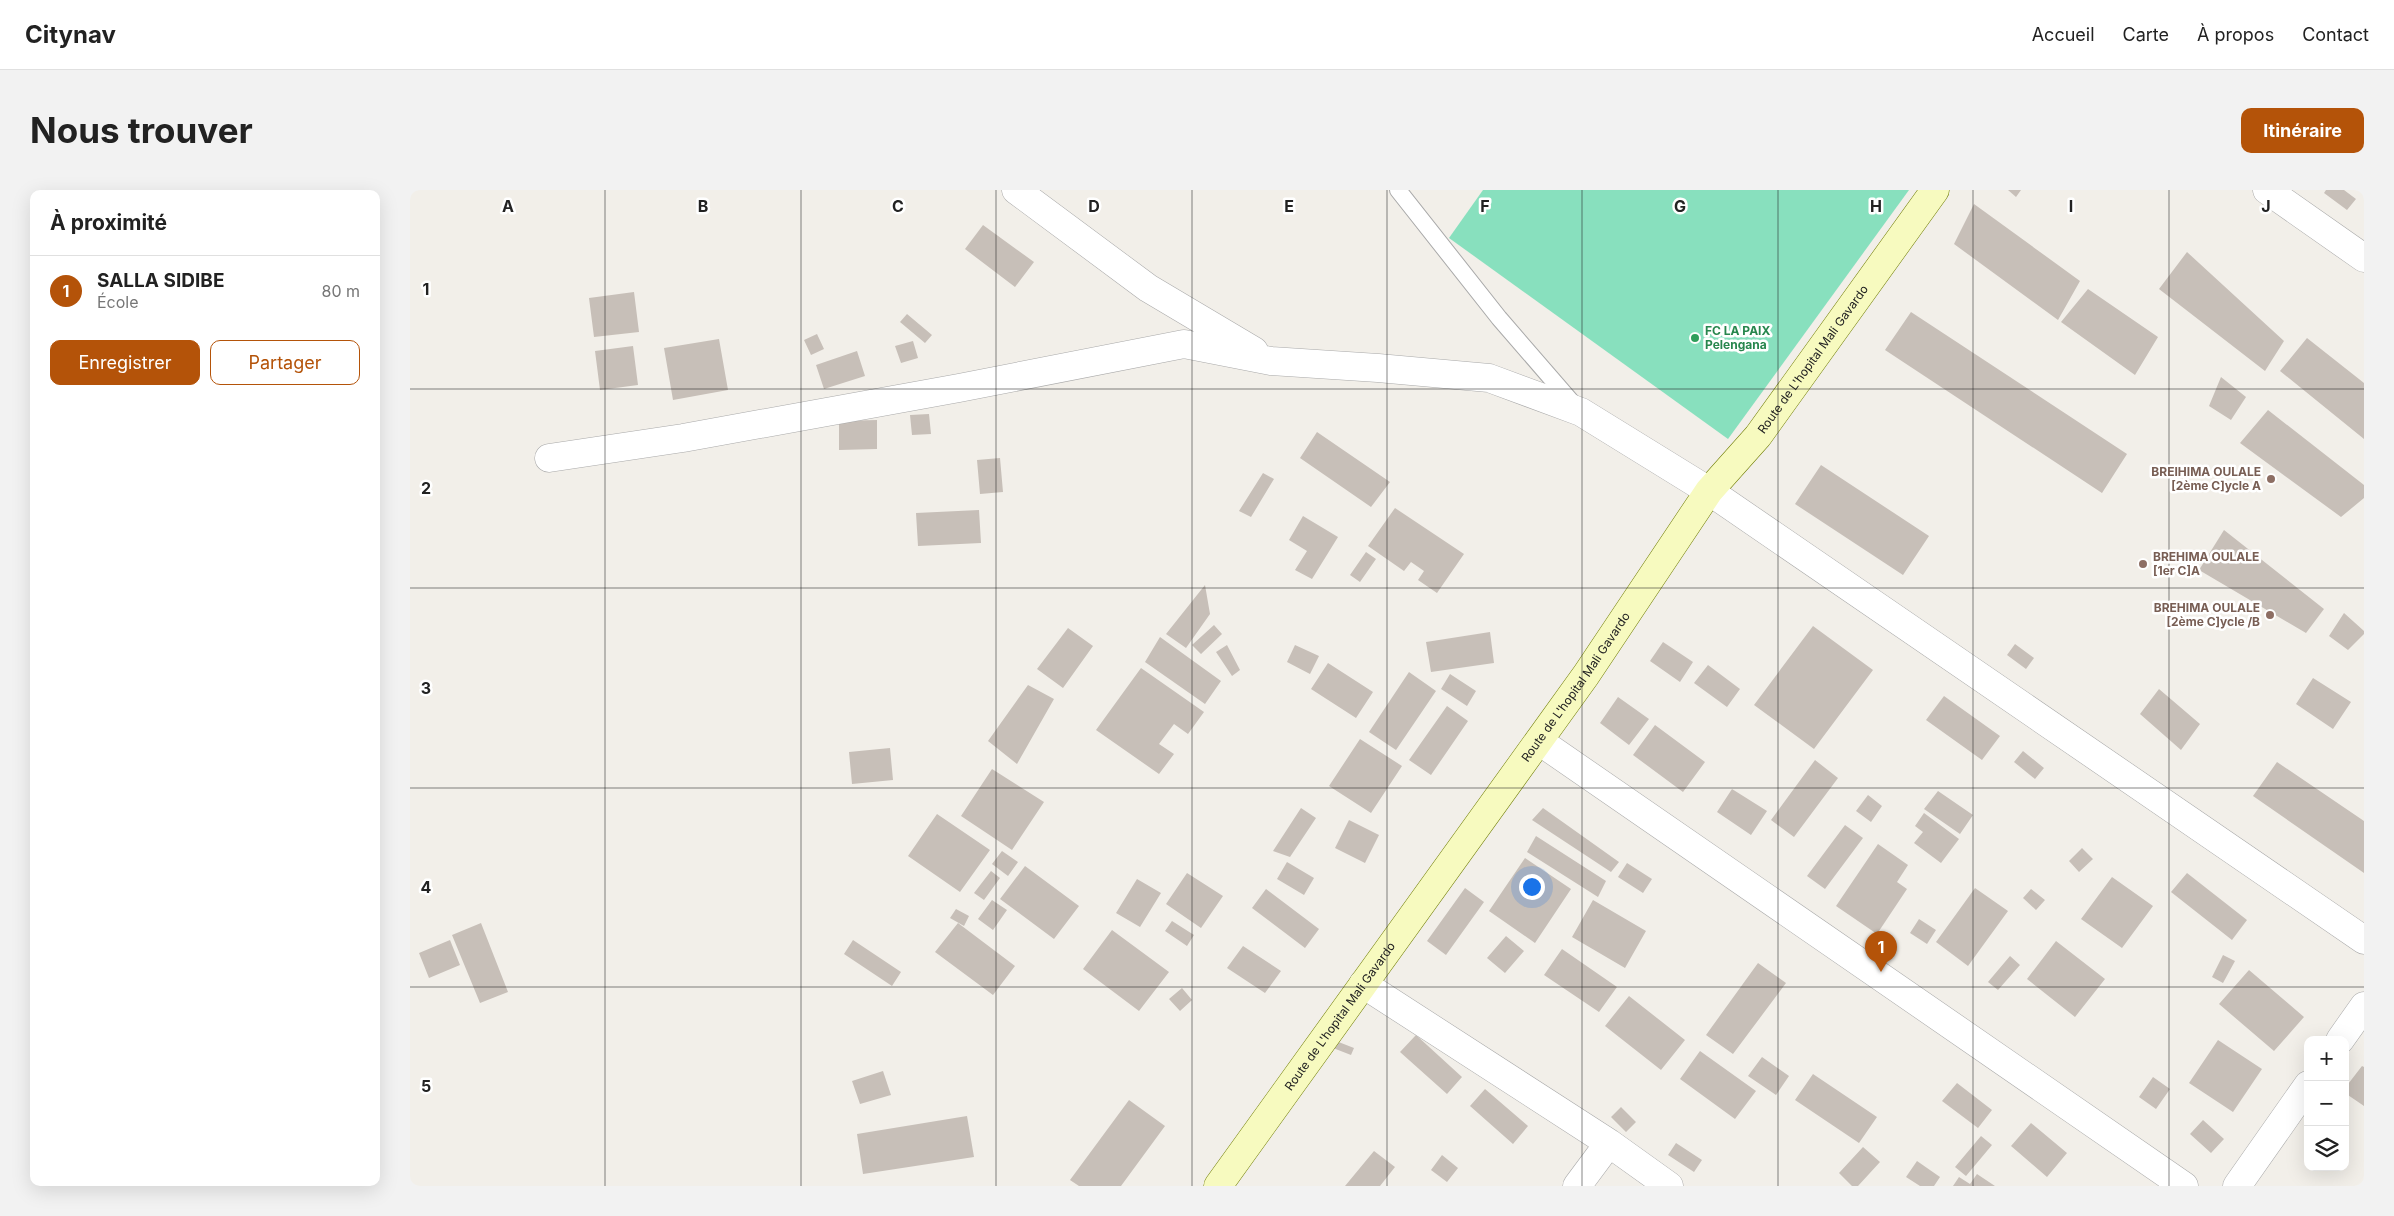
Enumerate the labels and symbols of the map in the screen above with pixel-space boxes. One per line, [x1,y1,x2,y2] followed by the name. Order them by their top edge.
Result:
[502,196,514,216] text: A
[698,196,708,216] text: B
[892,196,904,216] text: C
[1088,196,1100,216] text: D
[1284,196,1294,216] text: E
[1480,196,1490,216] text: F
[1674,196,1686,216] text: G
[1870,196,1882,216] text: H
[2069,196,2073,216] text: I
[2261,196,2271,216] text: J
[423,279,429,299] text: 1
[1754,282,1871,436] street label: Route de L'hopital Mali Gavardo
[1705,323,1770,352] place label: FC LA PAIX Pelengana
[1689,332,1701,344] marker: FC LA PAIX Pelengana
[2151,464,2261,493] place label: BREIHIMA OULALE [2ème C]ycle A
[2265,473,2277,485] marker: BREIHIMA OULALE [2ème C]ycle A
[421,478,431,498] text: 2
[2153,549,2259,578] place label: BREHIMA OULALE [1er C]A
[2137,558,2149,570] marker: BREHIMA OULALE [1er C]A
[2154,600,2260,629] place label: BREHIMA OULALE [2ème C]ycle /B
[1518,609,1633,765] street label: Route de L'hopital Mali Gavardo
[2264,609,2276,621] marker: BREHIMA OULALE [2ème C]ycle /B
[421,678,431,698] text: 3
[1519,874,1545,900] your location
[421,877,432,897] text: 4
[1865,931,1897,972] pin: 1
[1281,939,1398,1093] street label: Route de L'hopital Mali Gavardo
[421,1076,431,1096] text: 5

